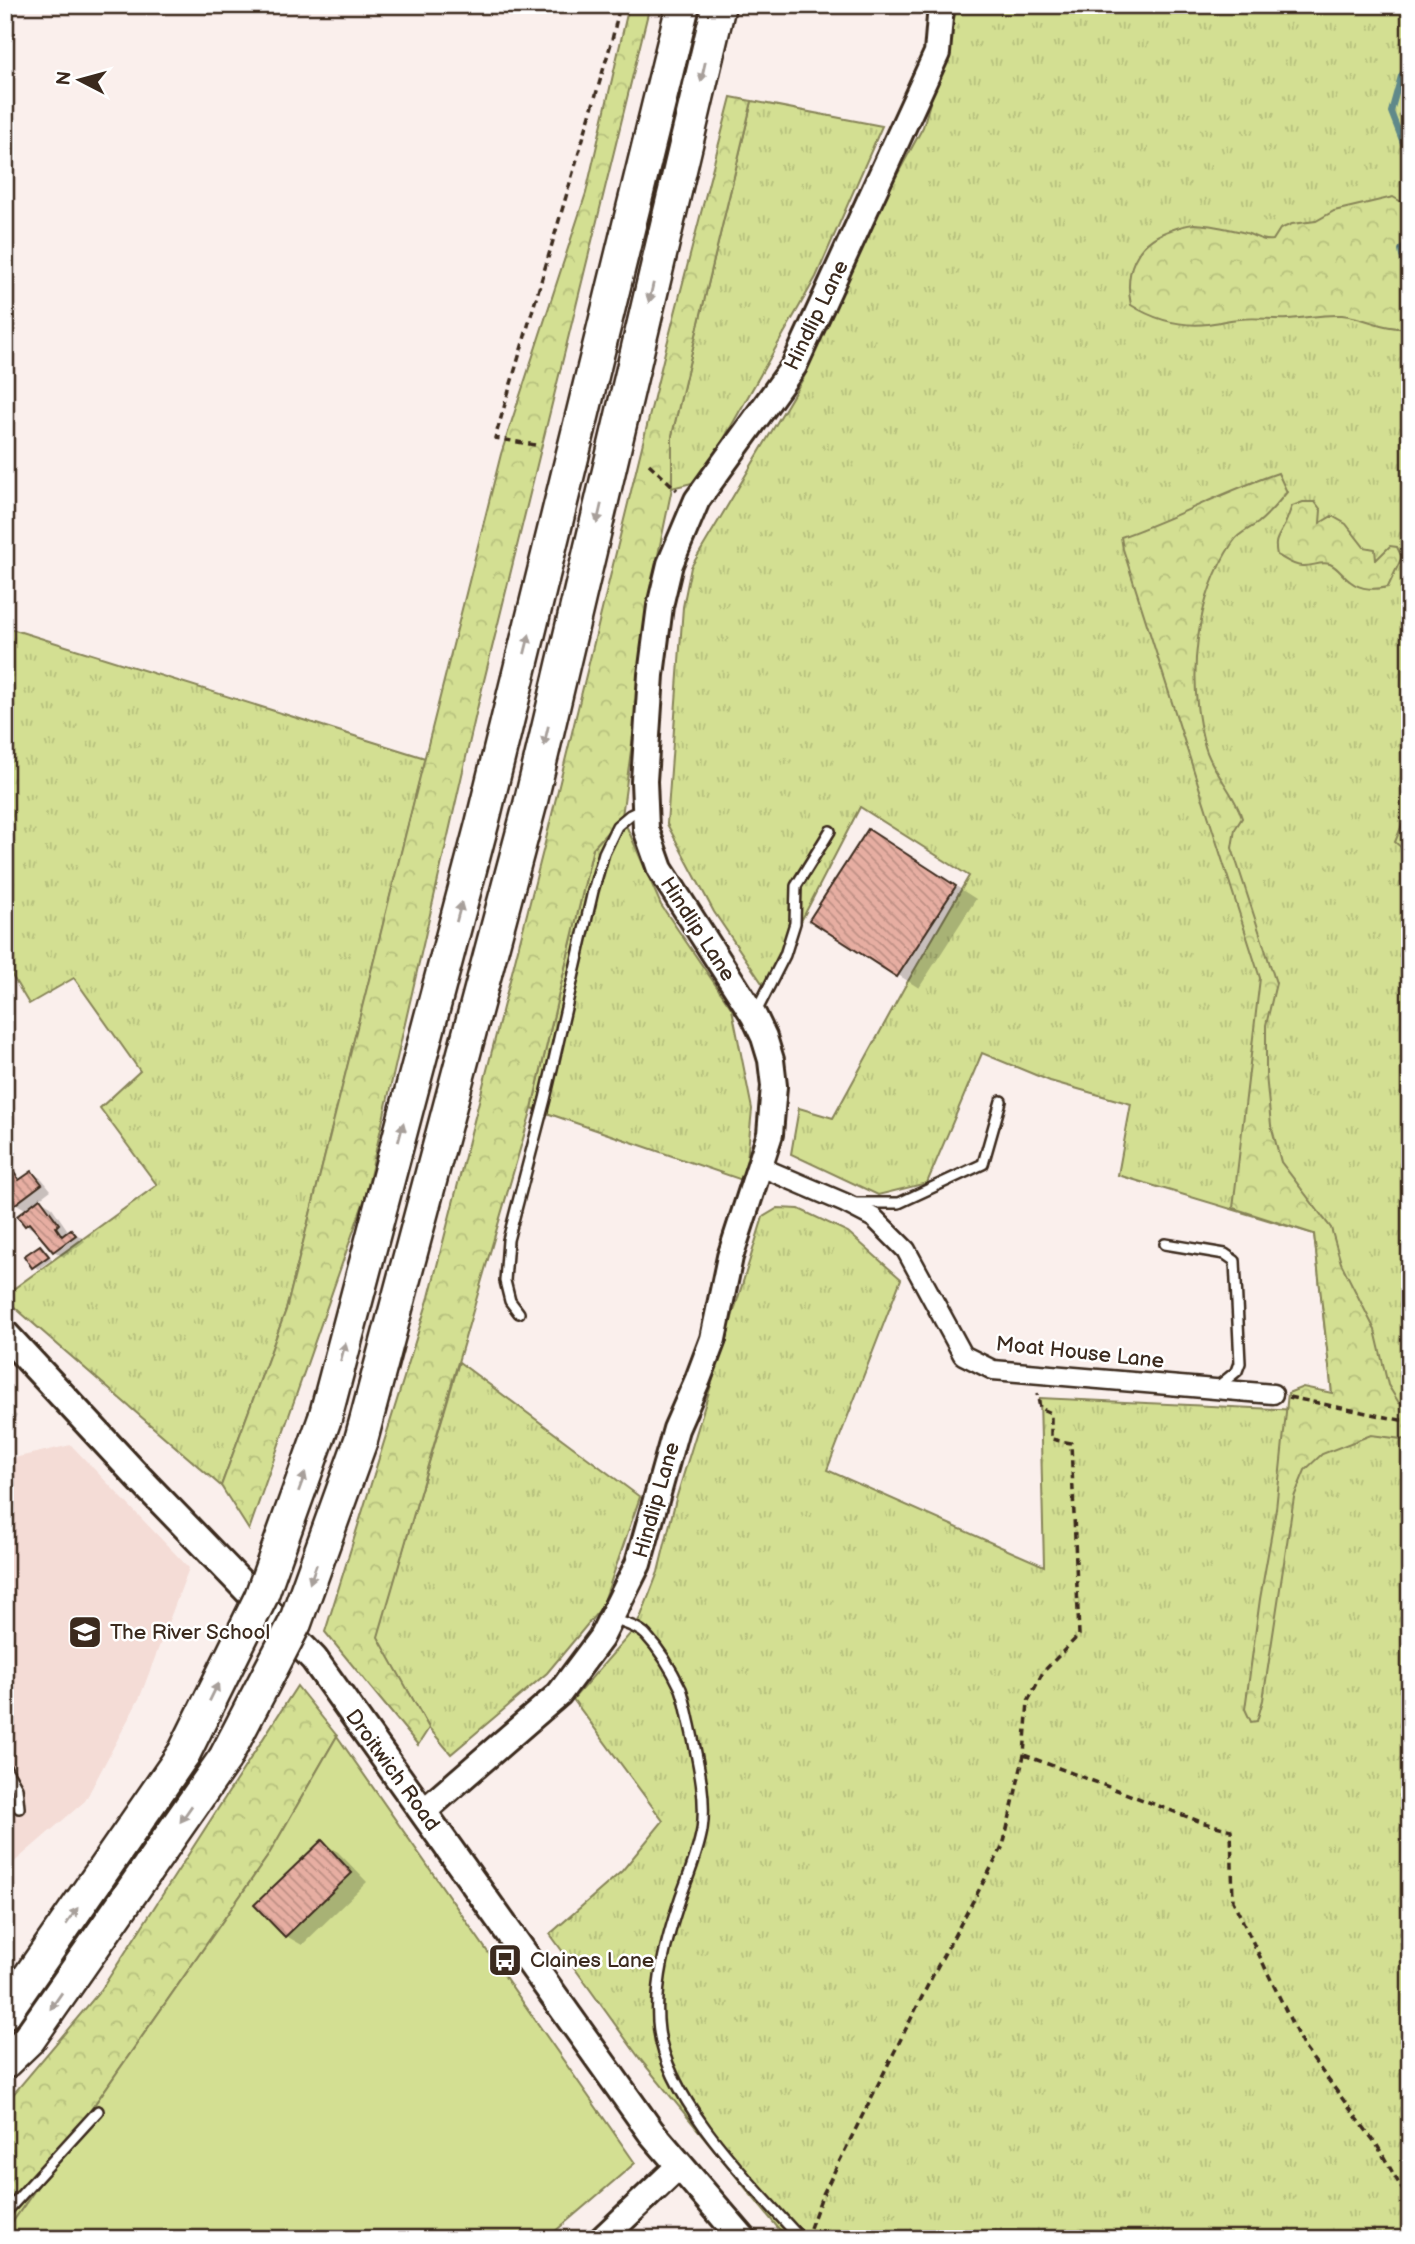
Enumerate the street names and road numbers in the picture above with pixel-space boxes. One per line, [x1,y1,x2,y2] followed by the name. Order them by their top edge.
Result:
[779,256,854,374] street label: Hindlip Lane
[655,872,741,986] street label: Hindlip Lane
[995,1331,1165,1374] street label: Moat House Lane
[628,1439,685,1561] street label: Hindlip Lane
[340,1705,445,1836] street label: Droitwich Road

